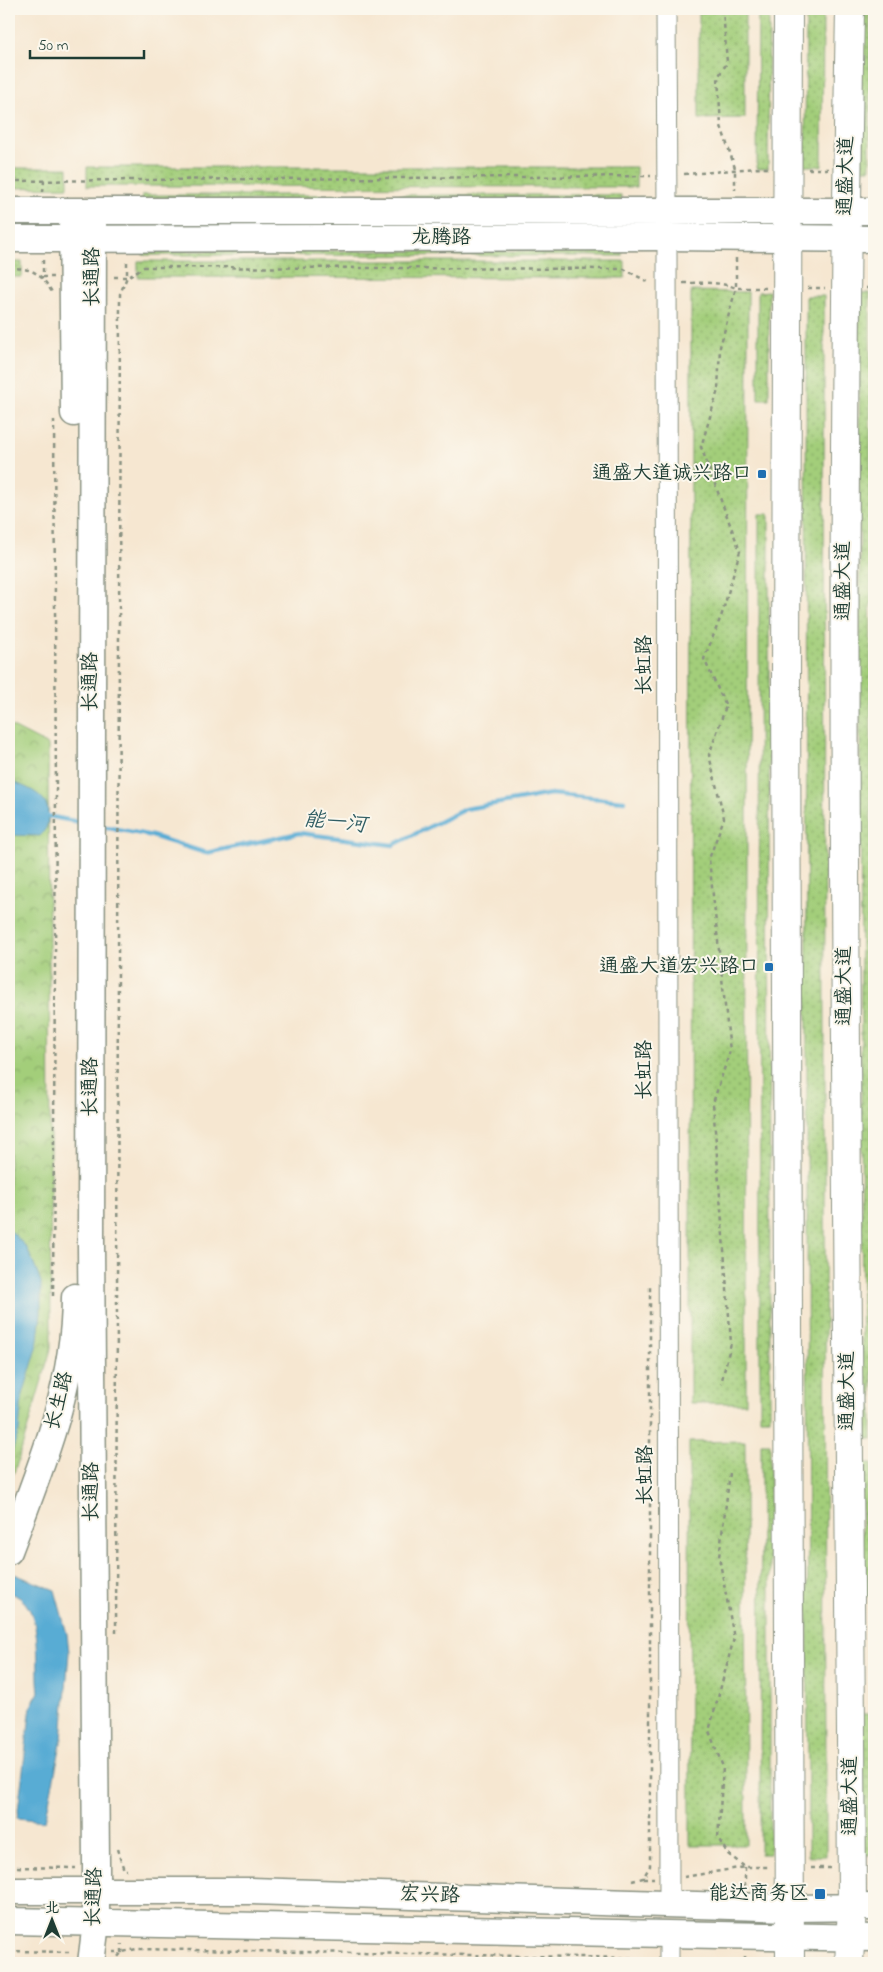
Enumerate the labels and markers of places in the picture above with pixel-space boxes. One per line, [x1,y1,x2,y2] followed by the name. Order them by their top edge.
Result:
[592,460,752,489] place label: 通盛大道诚兴路口
[756,468,768,480] marker: 通盛大道诚兴路口
[599,953,759,982] place label: 通盛大道宏兴路口
[763,961,775,973] marker: 通盛大道宏兴路口
[709,1880,809,1909] place label: 能达商务区
[813,1887,827,1901] marker: 能达商务区

